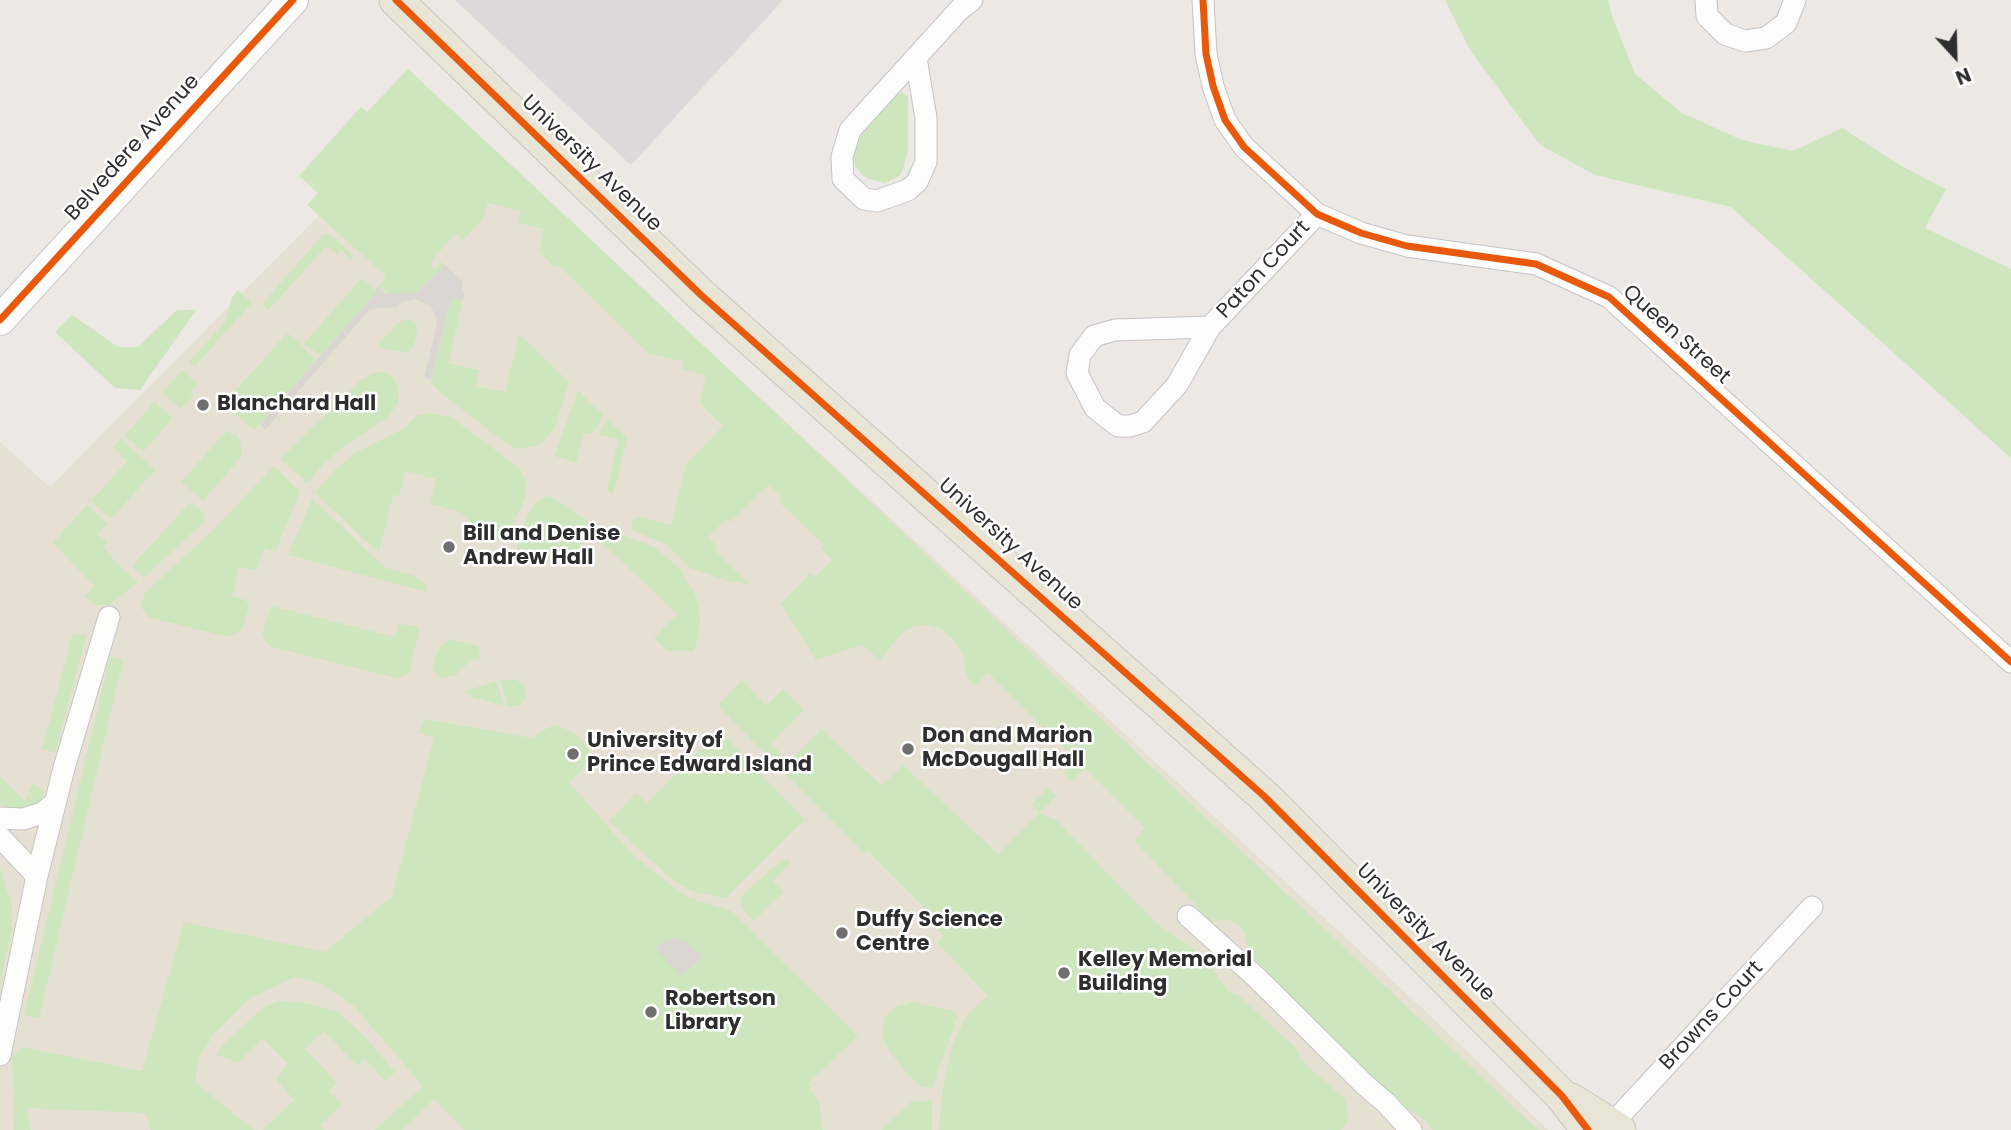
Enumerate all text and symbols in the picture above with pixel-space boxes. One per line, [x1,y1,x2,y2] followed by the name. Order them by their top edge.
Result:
[1920,21,1990,91] north arrow
[1951,61,1975,91] text: N
[61,70,205,226] street label: Belvedere Avenue
[516,91,666,237] street label: University Avenue
[1212,216,1316,324] street label: Paton Court
[1617,280,1735,390] street label: Queen Street
[217,392,376,418] place label: Blanchard Hall
[195,397,211,413] marker: Blanchard Hall
[933,474,1087,616] street label: University Avenue
[463,522,620,572] place label: Bill and Denise Andrew Hall
[441,539,457,555] marker: Bill and Denise Andrew Hall
[922,724,1093,774] place label: Don and Marion McDougall Hall
[587,729,812,779] place label: University of Prince Edward Island
[900,741,916,757] marker: Don and Marion McDougall Hall
[565,746,581,762] marker: University of Prince Edward Island
[1351,859,1499,1007] street label: University Avenue
[856,908,1003,958] place label: Duffy Science Centre
[834,925,850,941] marker: Duffy Science Centre
[1078,948,1252,998] place label: Kelley Memorial Building
[1655,956,1769,1076] street label: Browns Court
[1056,965,1072,981] marker: Kelley Memorial Building
[665,987,776,1037] place label: Robertson Library
[643,1004,659,1020] marker: Robertson Library

